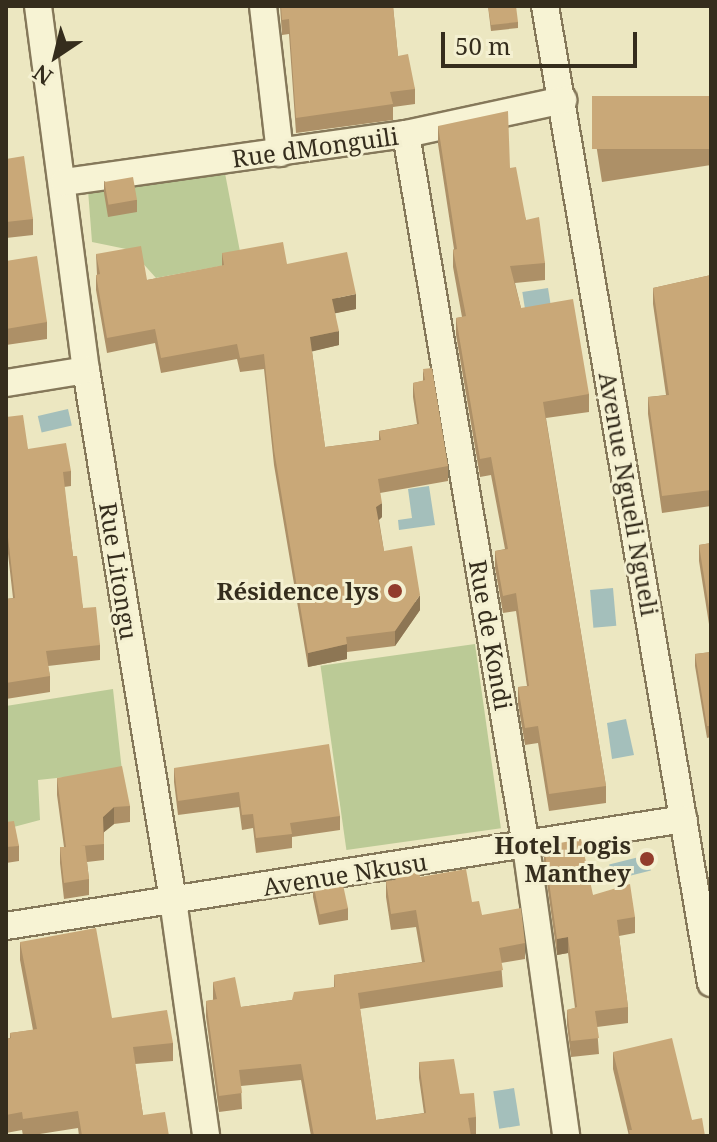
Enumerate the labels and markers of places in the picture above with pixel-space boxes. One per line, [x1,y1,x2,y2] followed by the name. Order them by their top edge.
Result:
[216,577,379,605] place label: Résidence lys
[386,582,404,600] marker: Résidence lys
[495,831,631,887] place label: Hotel Logis Manthey
[638,850,656,868] marker: Hotel Logis Manthey

